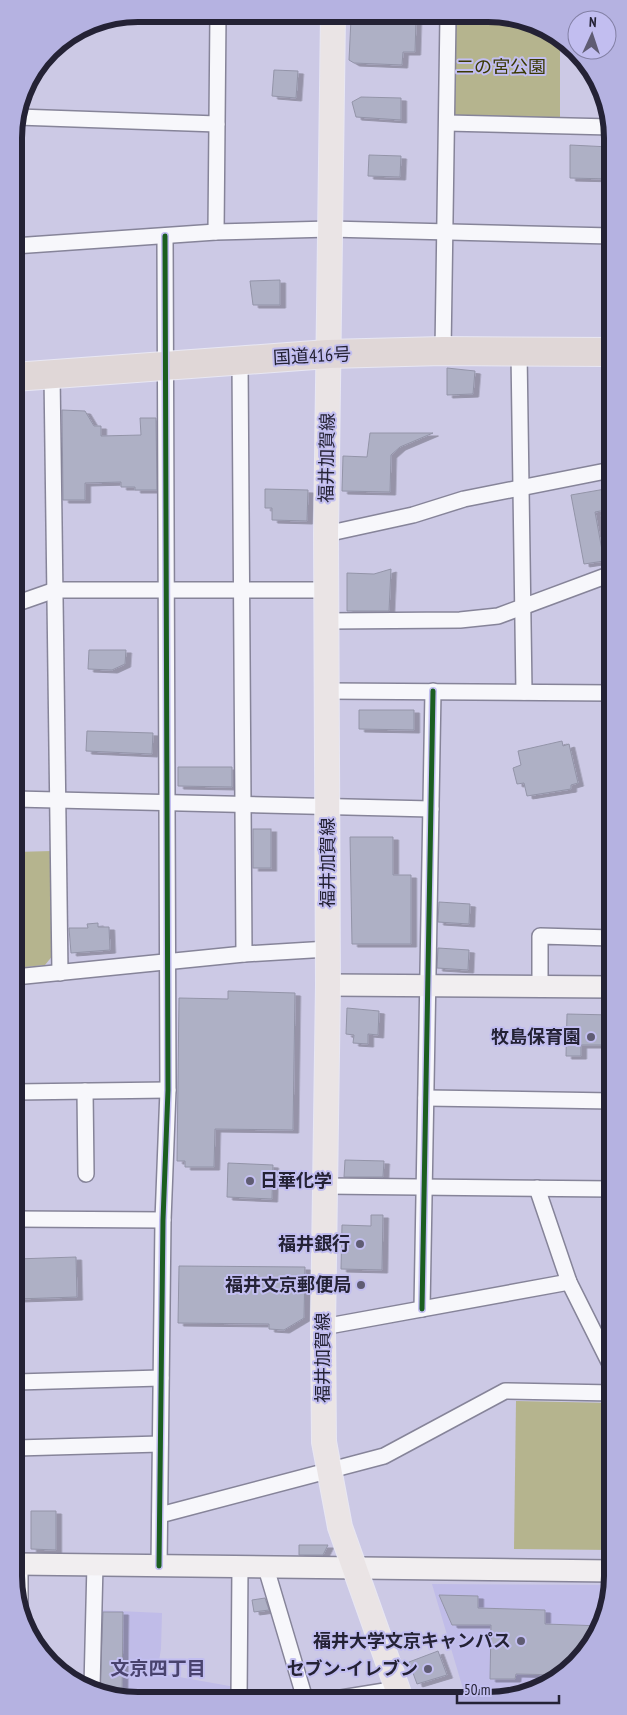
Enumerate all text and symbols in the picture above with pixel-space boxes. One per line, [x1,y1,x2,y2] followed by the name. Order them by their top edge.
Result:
[567,10,617,60] north arrow
[588,13,597,31] text: N
[456,55,546,78] park label: 二の宮公園
[272,342,352,369] street label: 国道416号
[314,413,339,503] street label: 福井加賀線
[316,818,339,908] street label: 福井加賀線
[491,1025,581,1048] place label: 牧島保育園
[585,1031,597,1043] marker: 牧島保育園
[260,1169,332,1192] place label: 日華化学
[244,1175,256,1187] marker: 日華化学
[278,1232,350,1255] place label: 福井銀行
[354,1238,366,1250] marker: 福井銀行
[225,1273,351,1296] place label: 福井文京郵便局
[355,1279,367,1291] marker: 福井文京郵便局
[311,1313,334,1403] street label: 福井加賀線
[313,1629,511,1652] place label: 福井大学文京キャンパス
[515,1635,527,1647] marker: 福井大学文京キャンパス
[110,1656,206,1680] district label: 文京四丁目
[287,1657,418,1680] place label: セブン-イレブン
[422,1663,434,1675] marker: セブン-イレブン
[457,1672,560,1704] scale bar
[464,1680,490,1699] text: 50 m

